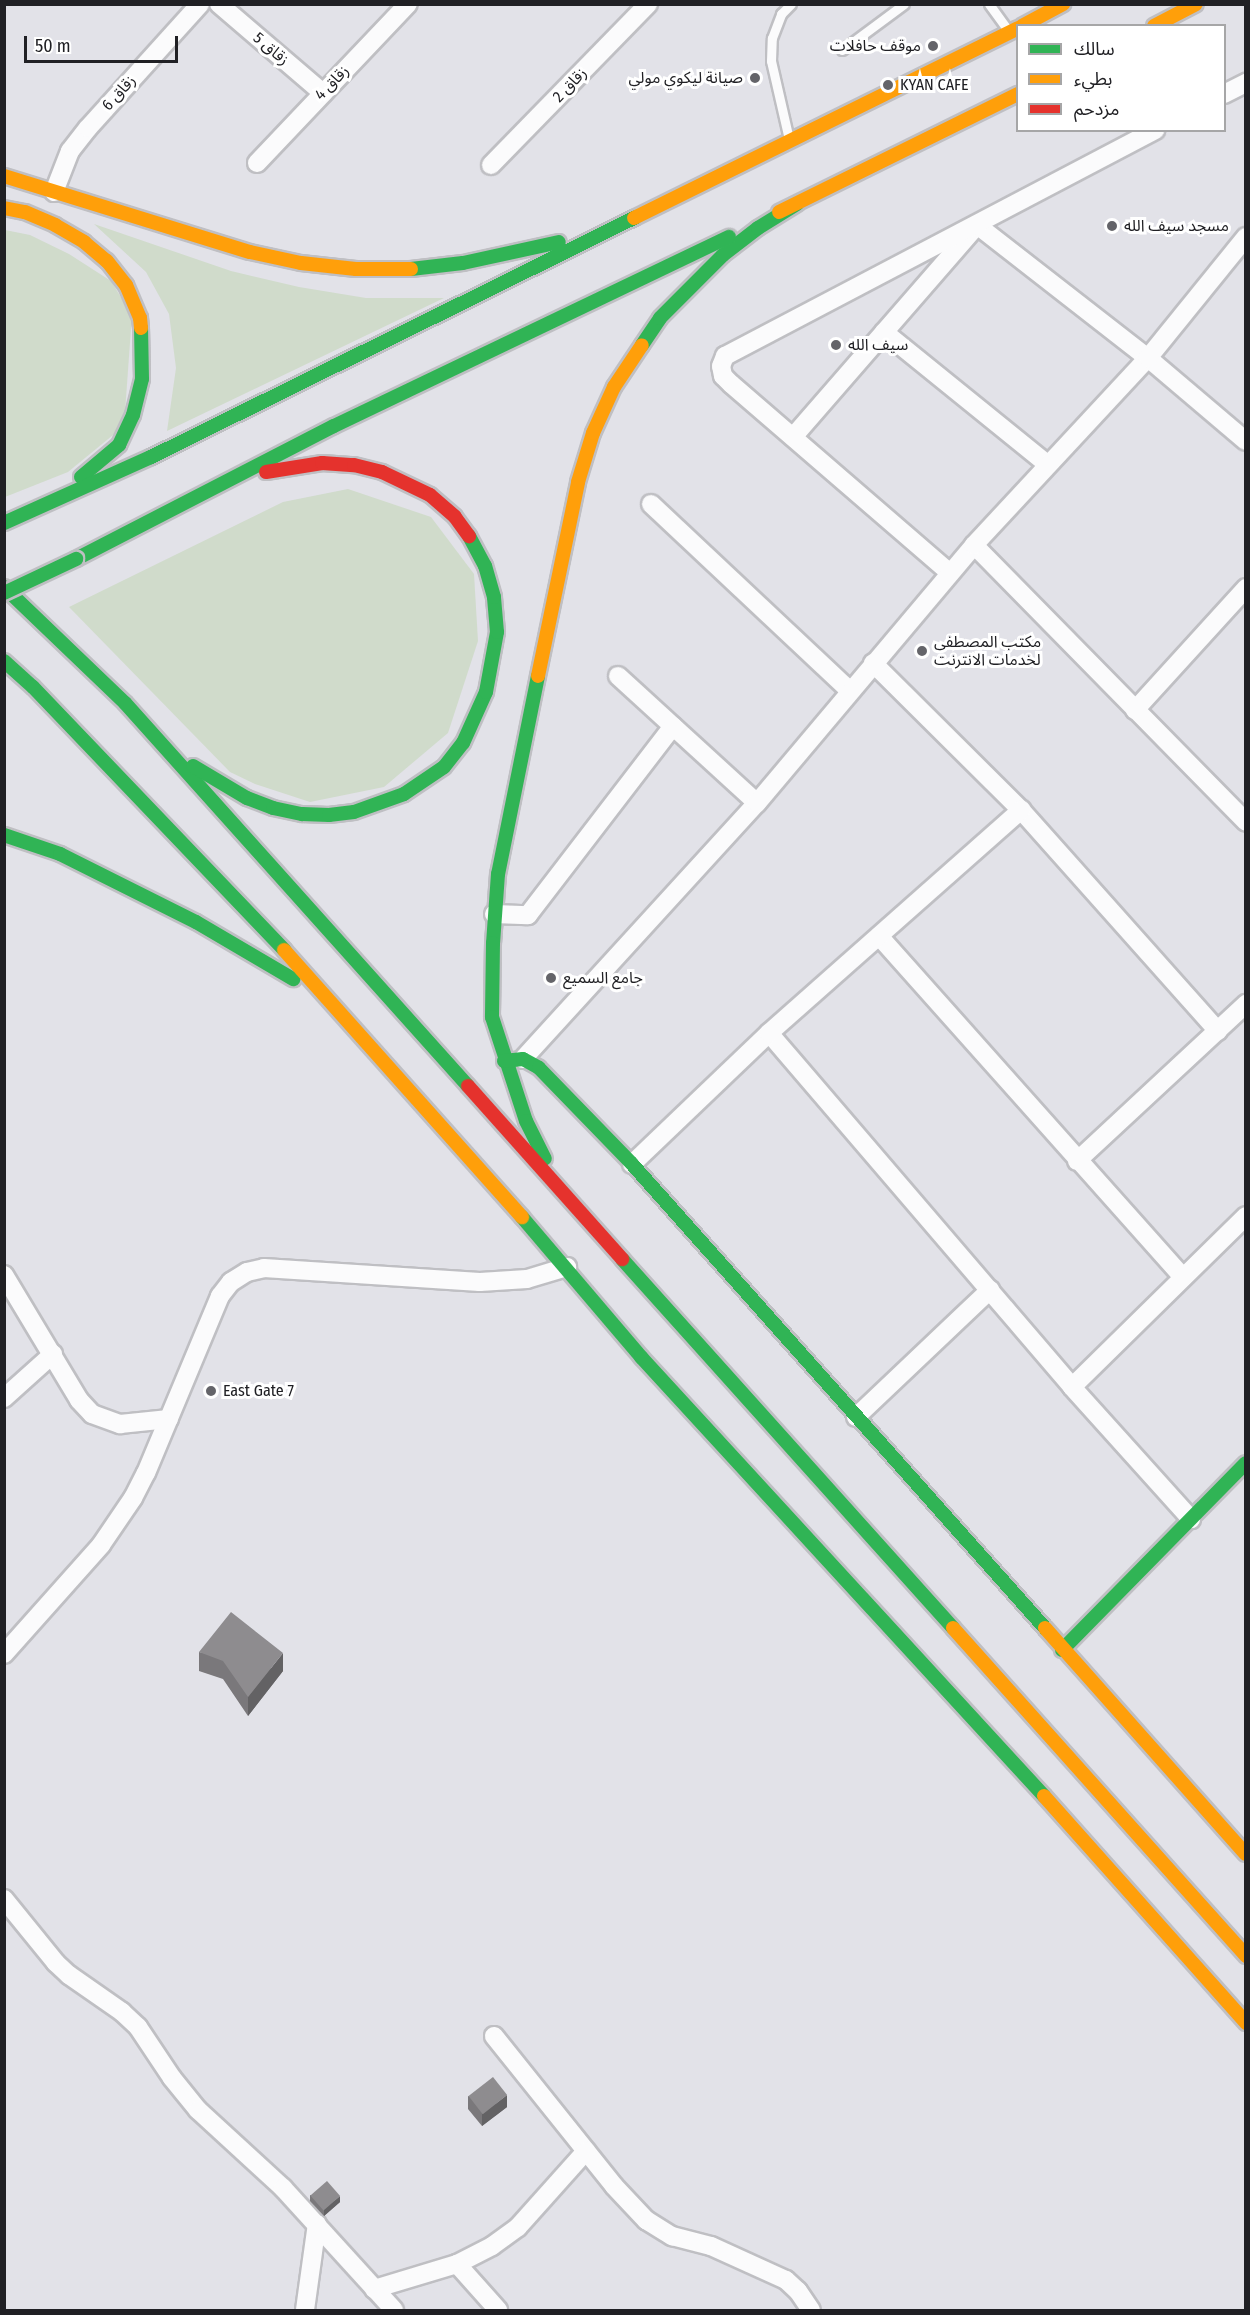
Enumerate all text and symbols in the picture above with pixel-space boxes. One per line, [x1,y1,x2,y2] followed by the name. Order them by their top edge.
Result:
[27,24,182,62] scale bar
[1016,24,1226,132] legend
[249,29,293,69] street label: زقاق 5
[35,35,71,57] text: 50 m
[830,36,921,56] place label: موقف حافلات
[1074,38,1115,60] text: سالك
[926,39,940,53] marker: موقف حافلات
[311,62,353,104] street label: زقاق 4
[549,64,591,106] street label: زقاق 2
[628,68,743,88] place label: صيانة ليكوي مولي
[1074,68,1112,90] text: بطيء
[98,71,140,115] street label: زقاق 6
[748,71,762,85] marker: صيانة ليكوي مولي
[900,75,969,95] place label: KYAN CAFE
[881,78,895,92] marker: KYAN CAFE
[1074,98,1119,120] text: مزدحم
[1124,216,1229,236] place label: مسجد سيف الله
[1105,219,1119,233] marker: مسجد سيف الله
[848,335,908,355] place label: سيف الله
[829,338,843,352] marker: سيف الله
[934,632,1041,670] place label: مكتب المصطفى لخدمات الانترنت
[915,644,929,658] marker: مكتب المصطفى لخدمات الانترنت
[563,968,643,988] place label: جامع السميع
[544,971,558,985] marker: جامع السميع
[223,1381,294,1401] place label: East Gate 7
[204,1384,218,1398] marker: East Gate 7

